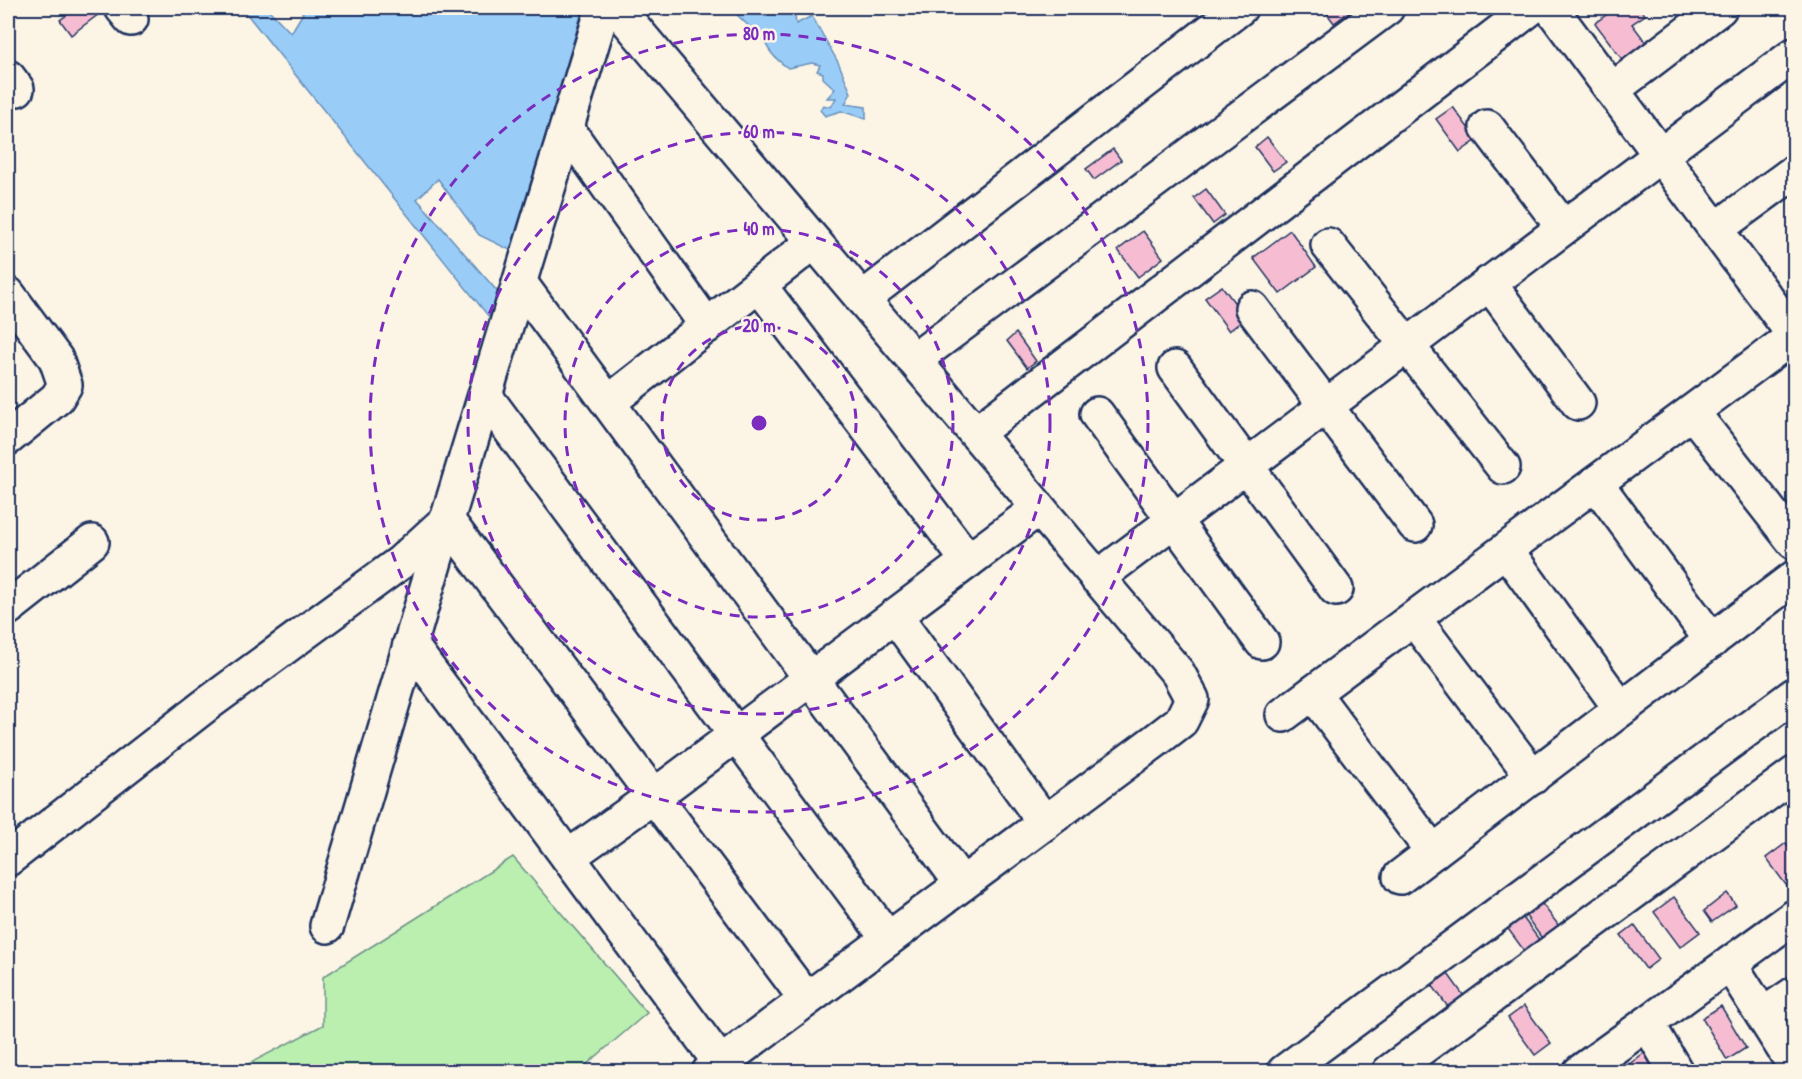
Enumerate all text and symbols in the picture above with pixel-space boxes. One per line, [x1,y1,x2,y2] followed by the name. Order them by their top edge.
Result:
[743,21,775,46] text: 80 m
[743,119,775,144] text: 60 m
[743,216,775,241] text: 40 m
[743,313,775,338] text: 20 m
[749,413,769,433] centre of rings

